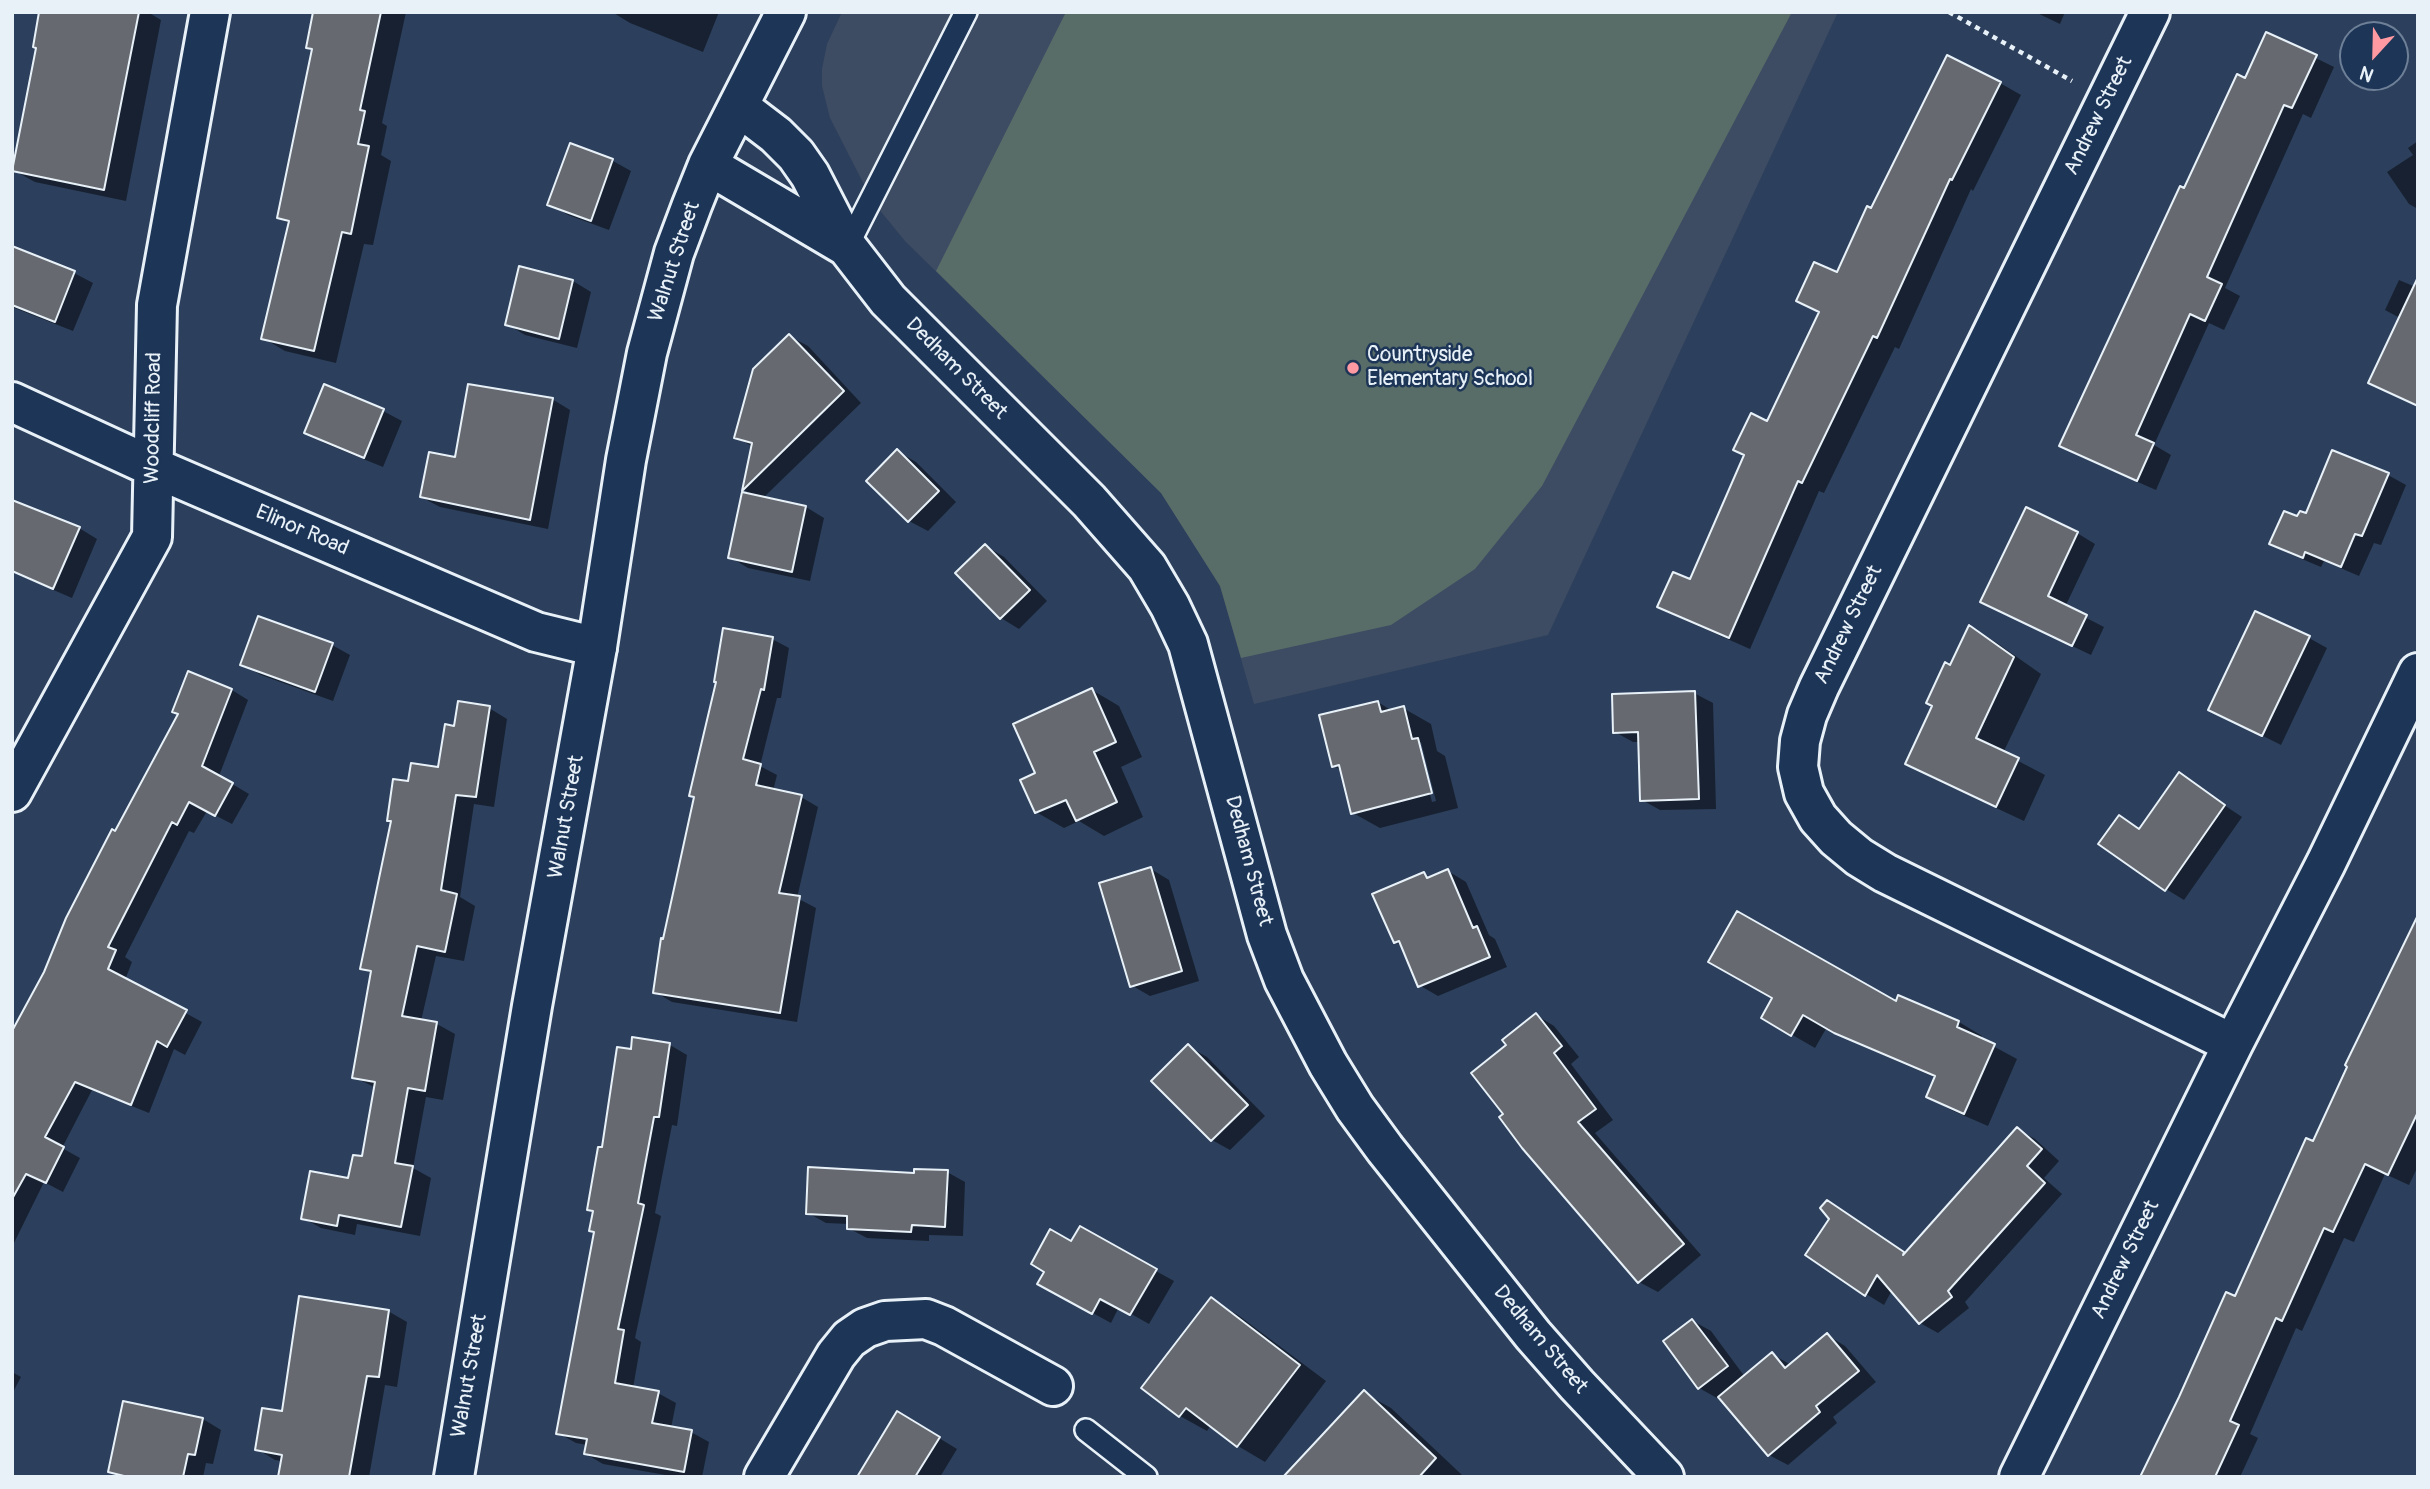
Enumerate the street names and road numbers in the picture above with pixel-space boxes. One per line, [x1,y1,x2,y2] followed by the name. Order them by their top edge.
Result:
[2059,53,2139,179] street label: Andrew Street
[644,199,706,325] street label: Walnut Street
[900,313,1012,425] street label: Dedham Street
[140,352,168,484] street label: Woodcliff Road
[252,500,352,562] street label: Elinor Road
[1809,562,1889,688] street label: Andrew Street
[544,753,590,881] street label: Walnut Street
[1219,793,1277,929] street label: Dedham Street
[2086,1197,2166,1323] street label: Andrew Street
[1487,1281,1593,1399] street label: Dedham Street
[447,1312,493,1440] street label: Walnut Street

